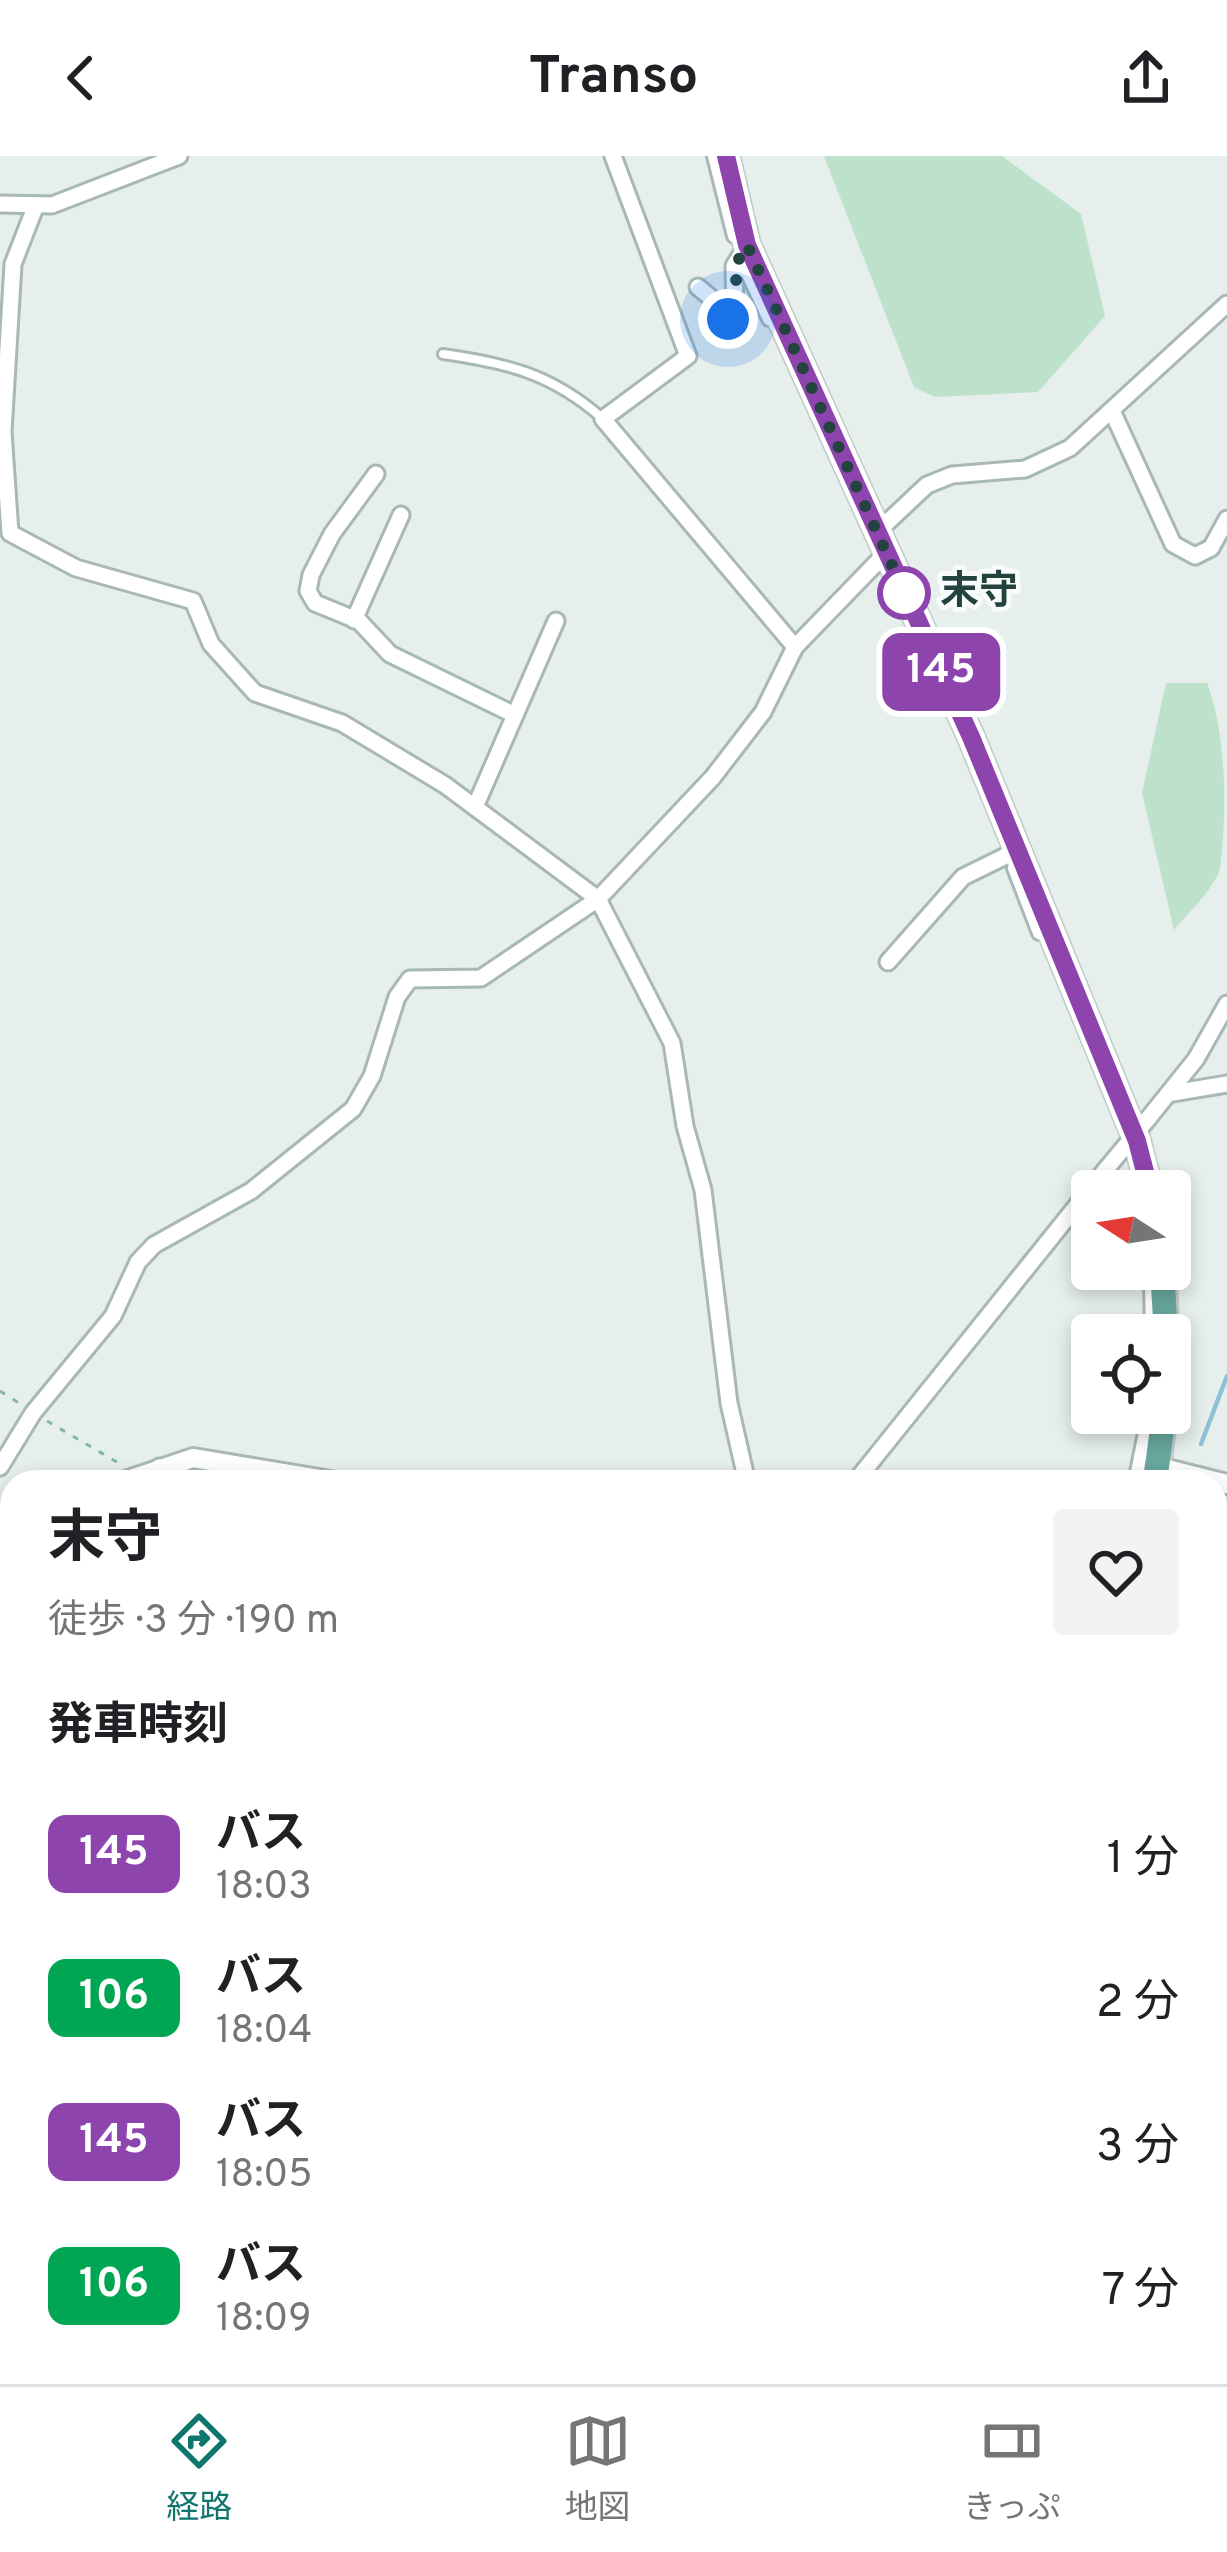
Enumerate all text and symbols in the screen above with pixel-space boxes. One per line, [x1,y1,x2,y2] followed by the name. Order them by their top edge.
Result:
[529,44,698,113] text: Transo
[48,45,114,111] icon: back
[1113,45,1179,111] icon: share
[698,289,758,349] your location
[879,568,929,618] marker: 末守
[940,569,1018,618] place label: 末守
[872,633,1010,711] line badge: 145
[906,645,976,698] text: 145
[1071,1170,1191,1290] north arrow
[1071,1170,1191,1434] map controls
[1071,1314,1191,1434] button: locate
[48,1506,162,1578] text: 末守
[1053,1509,1179,1635] button: heart
[48,1598,339,1647] text: 徒歩 · 3 分 · 190 m
[48,1699,228,1756] text: 発車時刻
[216,1807,306,1864] text: バス
[79,1827,149,1880] text: 145
[1107,1832,1179,1889] text: 1 分
[216,1864,312,1913] text: 18:03
[216,1951,306,2008] text: バス
[79,1971,149,2024] text: 106
[1096,1976,1179,2033] text: 2 分
[216,2008,312,2057] text: 18:04
[216,2095,306,2152] text: バス
[79,2115,149,2168] text: 145
[1096,2120,1179,2177] text: 3 分
[216,2152,312,2201] text: 18:05
[216,2239,306,2296] text: バス
[79,2259,149,2312] text: 106
[1102,2264,1179,2321] text: 7 分
[216,2296,311,2345] text: 18:09
[166,2408,232,2531] tab: 経路
[565,2408,631,2531] tab: 地図
[963,2408,1061,2531] tab: きっぷ

